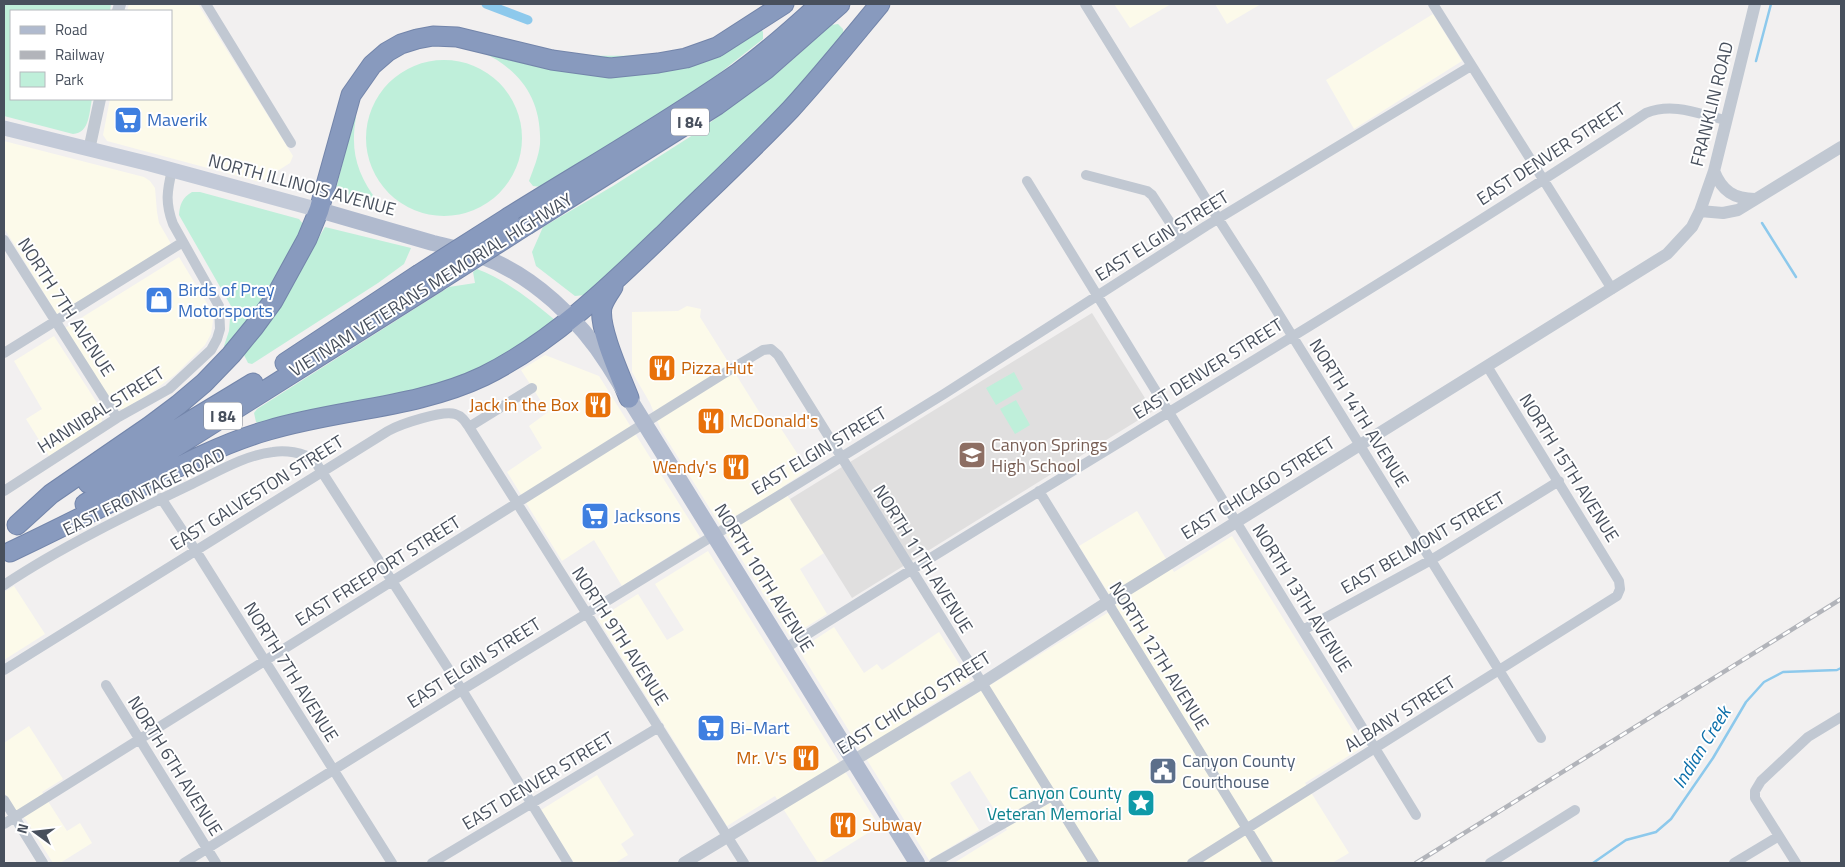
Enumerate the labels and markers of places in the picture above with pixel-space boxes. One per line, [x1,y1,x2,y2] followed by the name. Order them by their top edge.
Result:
[113,105,143,135] supermarket icon: Maverik
[147,106,208,133] place label: Maverik
[178,276,275,324] place label: Birds of Prey Motorsports
[144,285,174,315] shop icon: Birds of Prey Motorsports
[647,353,677,383] restaurant icon: Pizza Hut
[681,354,754,381] place label: Pizza Hut
[583,390,613,420] restaurant icon: Jack in the Box
[469,391,579,418] place label: Jack in the Box
[696,406,726,436] restaurant icon: McDonald's
[730,407,818,434] place label: McDonald's
[991,431,1108,479] place label: Canyon Springs High School
[957,440,987,470] school or university icon: Canyon Springs High School
[721,452,751,482] restaurant icon: Wendy's
[652,453,717,480] place label: Wendy's
[580,501,610,531] supermarket icon: Jacksons
[614,502,681,529] place label: Jacksons
[696,713,726,743] supermarket icon: Bi-Mart
[730,714,790,741] place label: Bi-Mart
[791,743,821,773] restaurant icon: Mr. V's
[736,744,787,771] place label: Mr. V's
[1182,747,1296,795] place label: Canyon County Courthouse
[1148,756,1178,786] public building icon: Canyon County Courthouse
[987,779,1122,827] place label: Canyon County Veteran Memorial
[1126,788,1156,818] place icon: Canyon County Veteran Memorial
[828,810,858,840] restaurant icon: Subway
[862,811,922,838] place label: Subway

